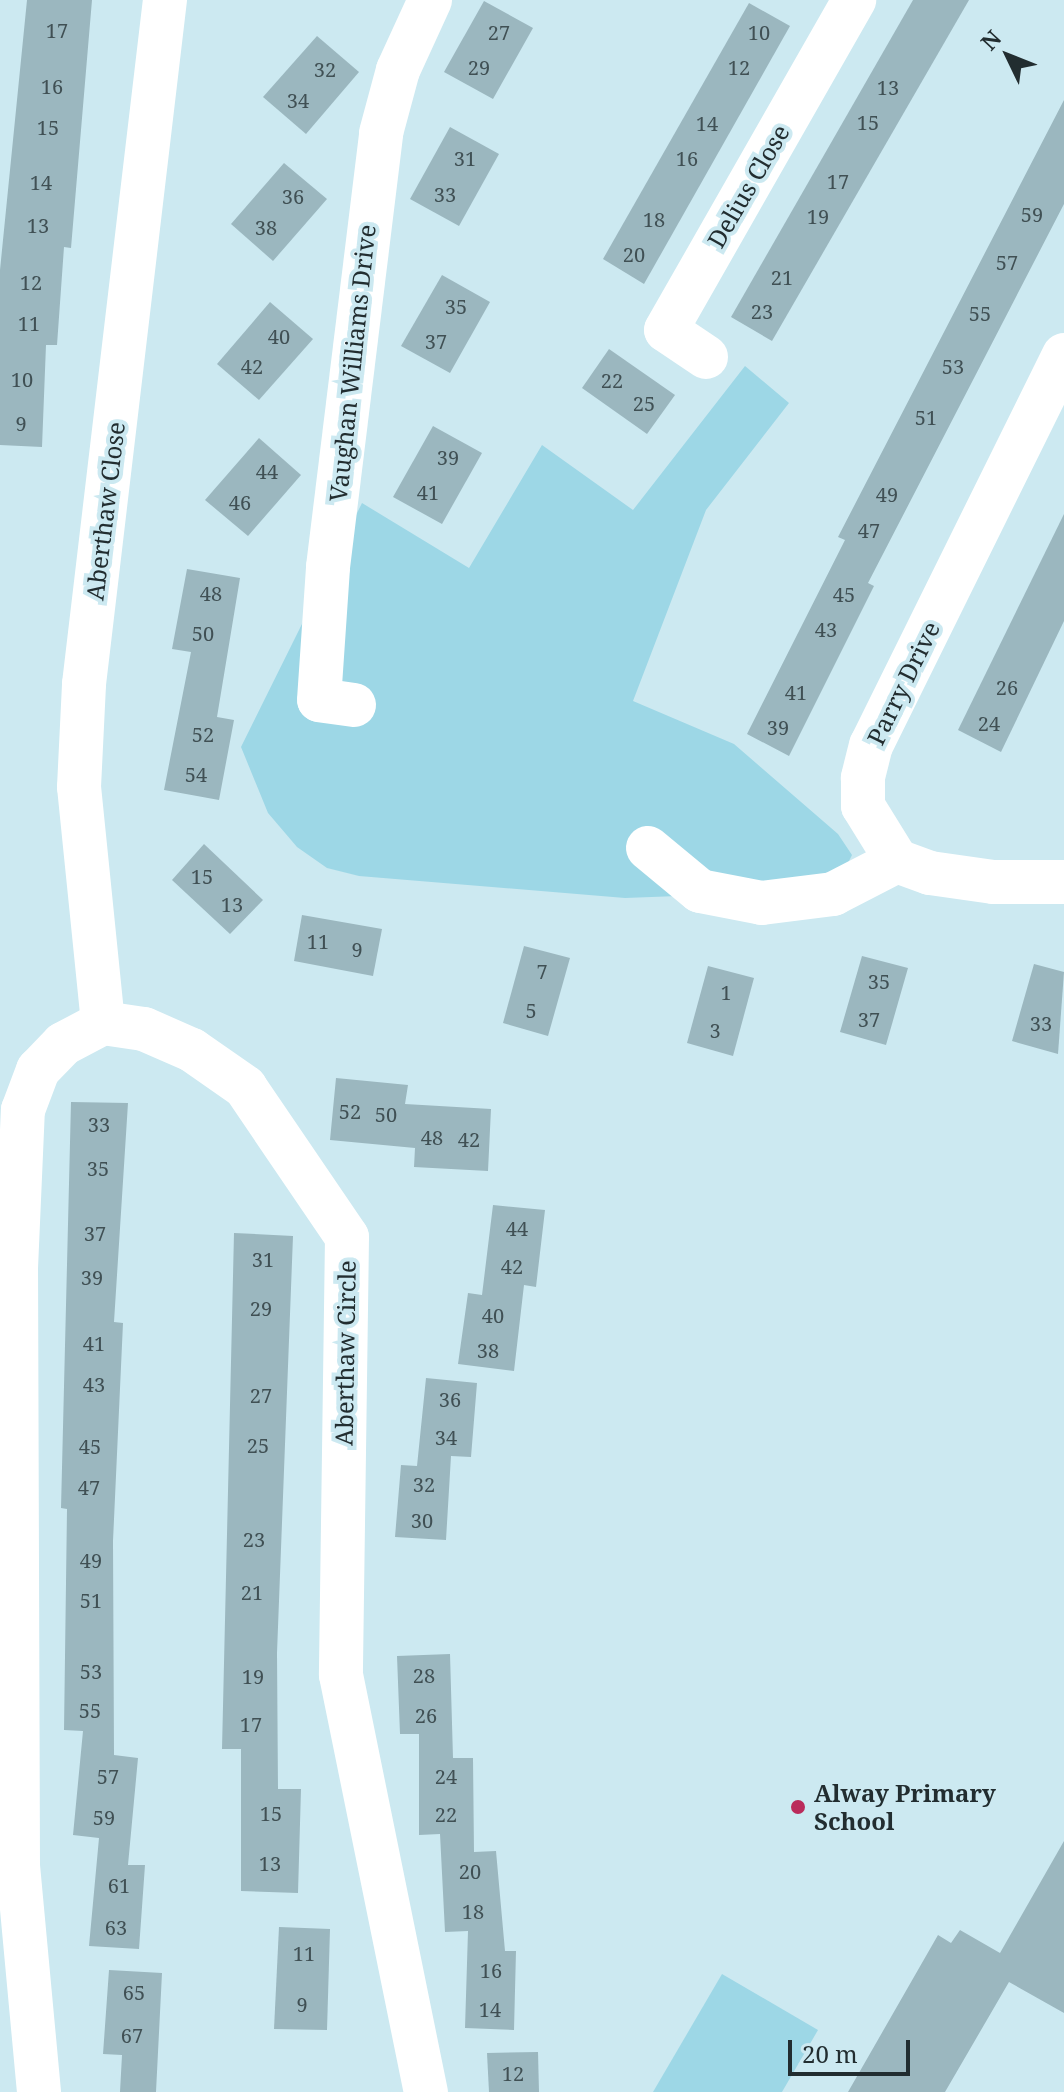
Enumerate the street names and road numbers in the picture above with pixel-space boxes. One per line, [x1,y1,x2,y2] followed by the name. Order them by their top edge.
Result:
[701,119,795,253] street label: Delius Close
[323,223,381,503] street label: Vaughan Williams Drive
[80,420,130,602] street label: Aberthaw Close
[861,617,945,749] street label: Parry Drive
[329,1260,361,1446] street label: Aberthaw Circle

